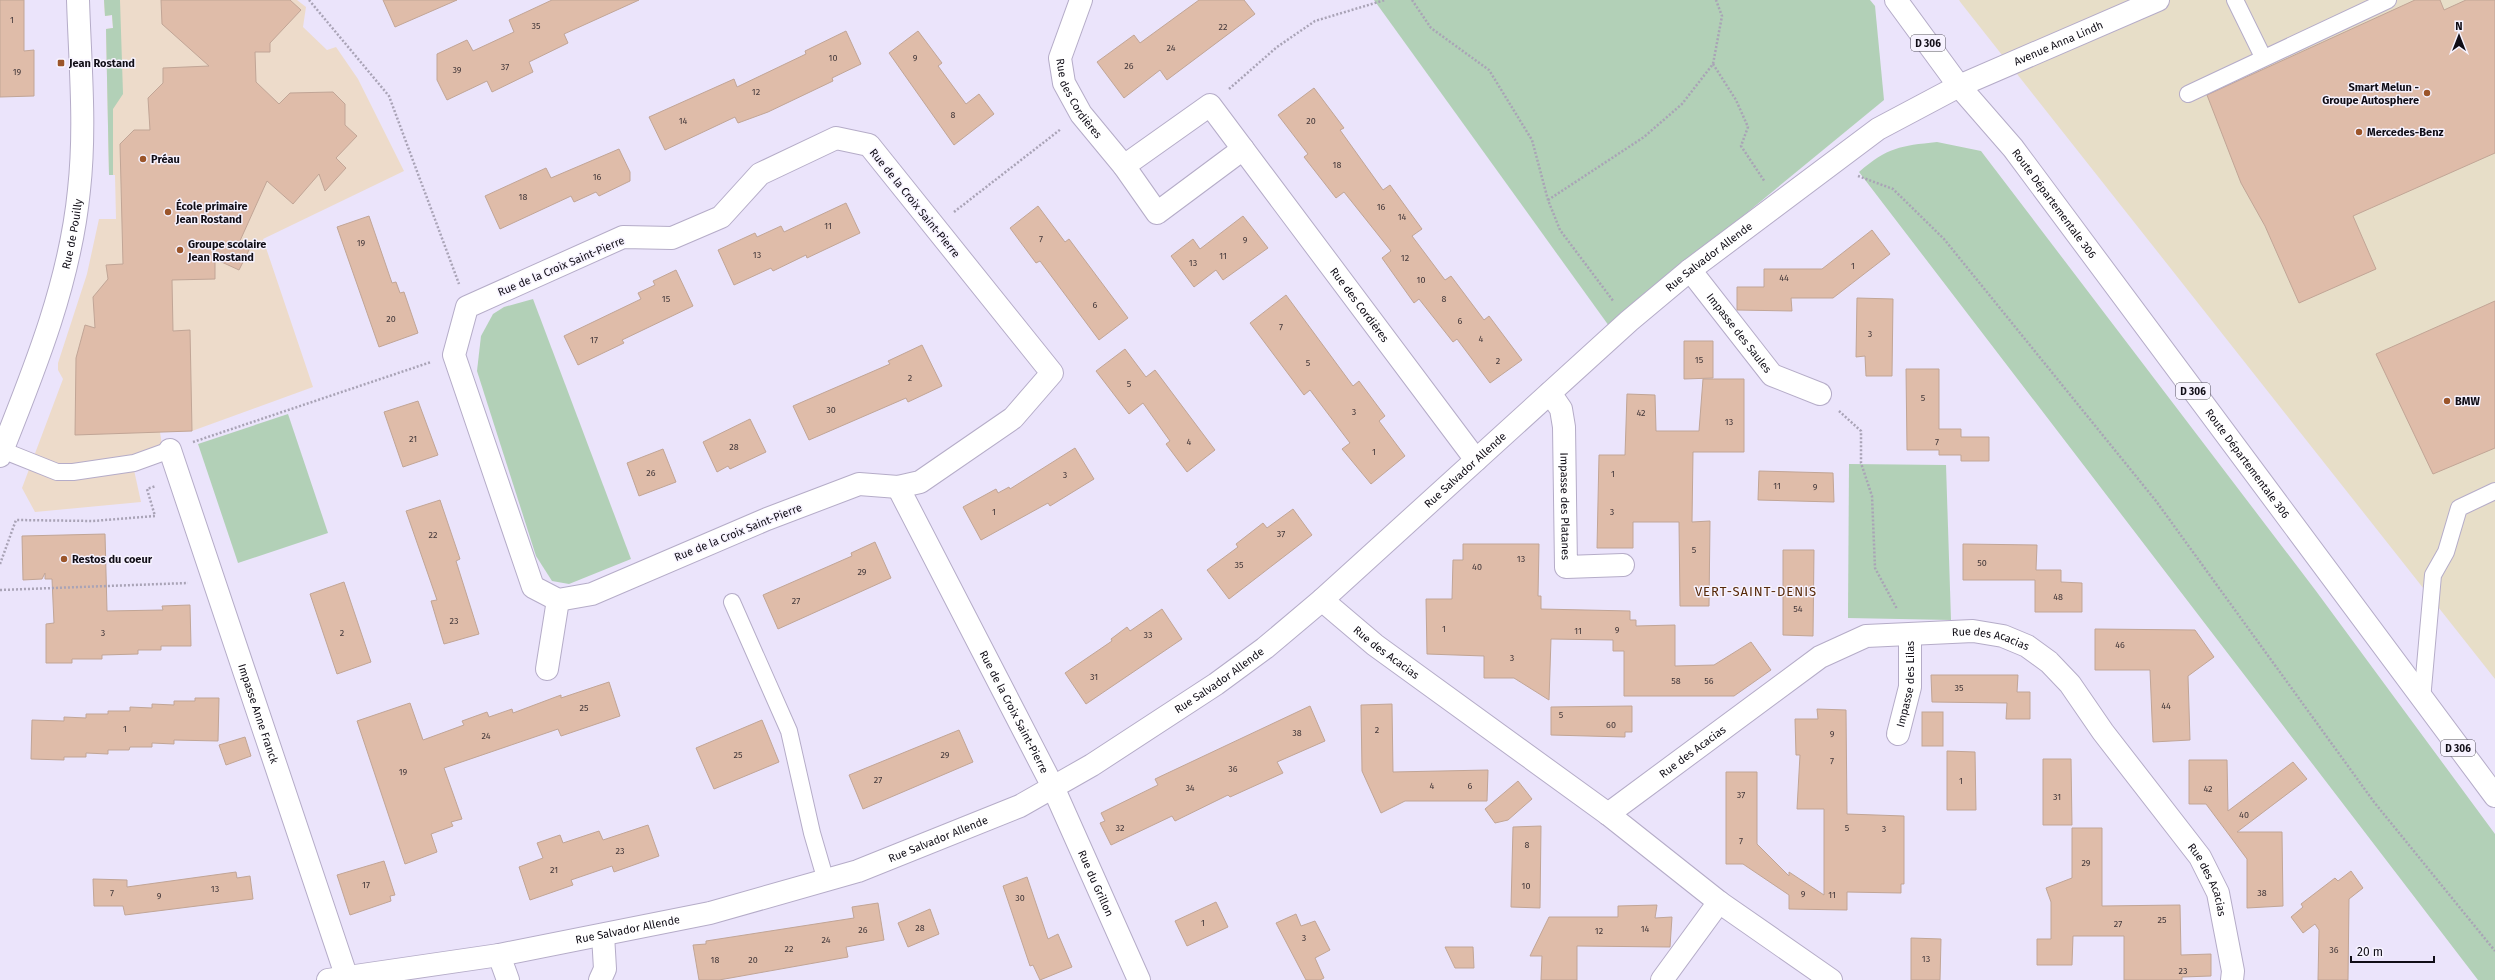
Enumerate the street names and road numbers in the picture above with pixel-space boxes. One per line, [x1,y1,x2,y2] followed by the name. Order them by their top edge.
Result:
[2012,19,2105,68] street label: Avenue Anna Lindh
[1911,35,1945,51] road number: D 306
[1053,58,1104,141] street label: Rue des Cordières
[867,146,963,260] street label: Rue de la Croix Saint-Pierre
[2009,147,2099,261] street label: Route Départementale 306
[59,198,85,270] street label: Rue de Pouilly
[1663,220,1755,295] street label: Rue Salvador Allende
[496,234,626,299] street label: Rue de la Croix Saint-Pierre
[1327,265,1391,345] street label: Rue des Cordières
[1704,291,1774,376] street label: Impasse des Saules
[2176,383,2210,399] road number: D 306
[2202,407,2292,521] street label: Route Départementale 306
[1422,430,1509,511] street label: Rue Salvador Allende
[1557,452,1572,560] street label: Impasse des Platanes
[673,501,804,564] street label: Rue de la Croix Saint-Pierre
[1350,623,1422,682] street label: Rue des Acacias
[1952,625,2031,653] street label: Rue des Acacias
[1894,641,1917,729] street label: Impasse des Lilas
[1172,645,1267,716] street label: Rue Salvador Allende
[977,648,1051,776] street label: Rue de la Croix Saint-Pierre
[235,662,281,766] street label: Impasse Anne Franck
[1657,723,1728,781] street label: Rue des Acacias
[2441,740,2475,756] road number: D 306
[887,814,990,865] street label: Rue Salvador Allende
[2185,841,2228,917] street label: Rue des Acacias
[1075,848,1116,919] street label: Rue du Grillon
[574,913,681,947] street label: Rue Salvador Allende

